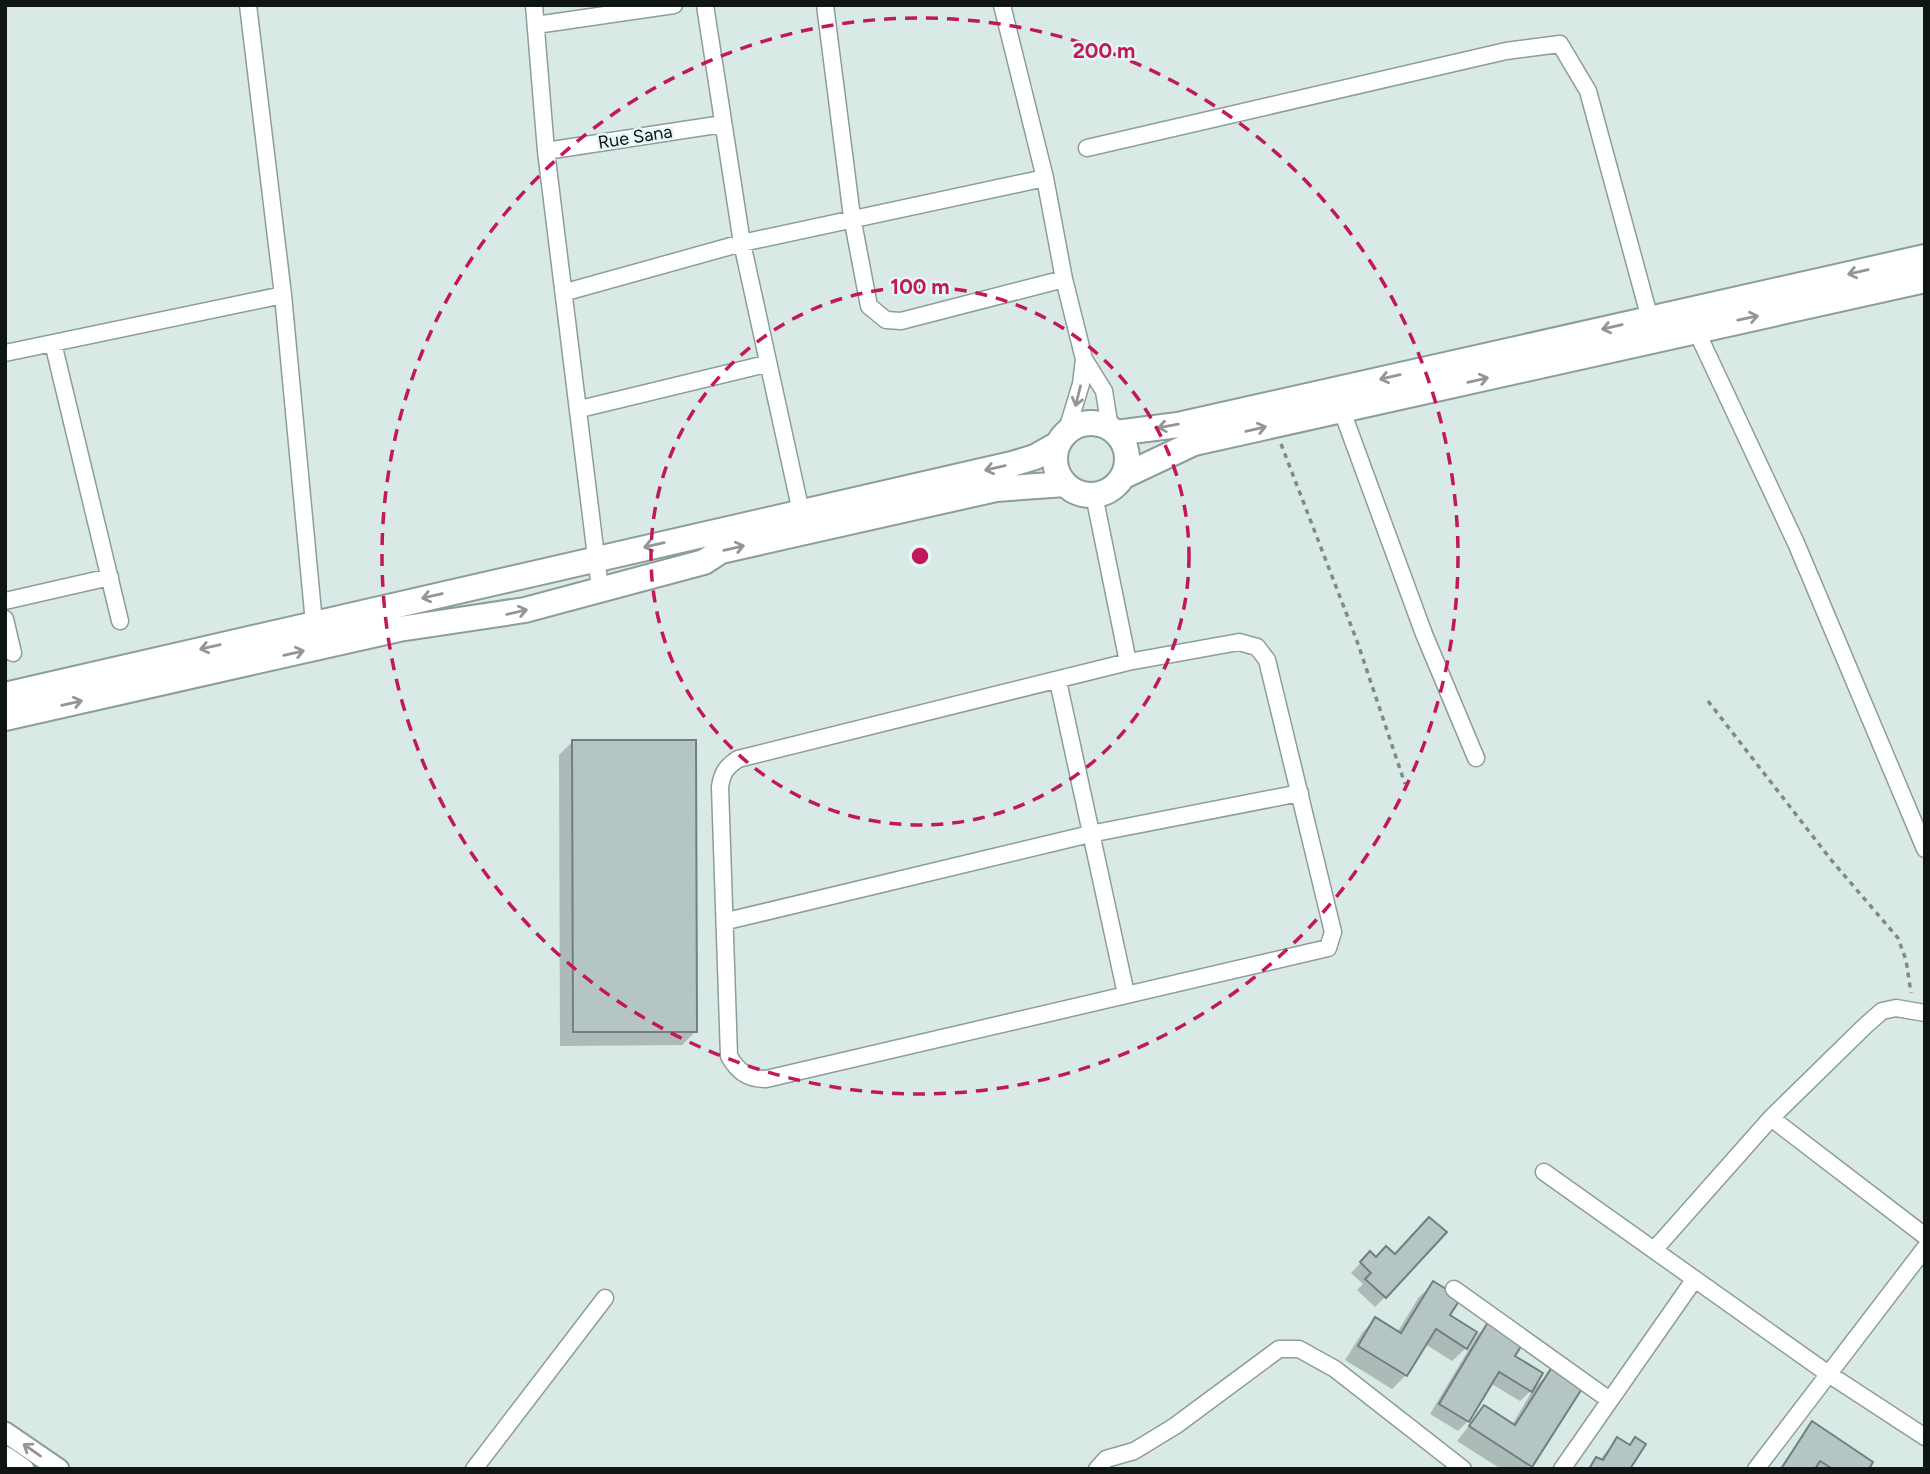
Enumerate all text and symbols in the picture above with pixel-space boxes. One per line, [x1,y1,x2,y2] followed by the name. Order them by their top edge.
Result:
[1073,38,1135,63] text: 200 m
[596,120,674,154] street label: Rue Sana
[1847,266,1870,279] one-way arrow
[890,274,950,299] text: 100 m
[1736,311,1759,325] one-way arrow
[1601,321,1624,335] one-way arrow
[1379,371,1402,384] one-way arrow
[1466,372,1489,386] one-way arrow
[1071,385,1084,407] one-way arrow
[1157,420,1180,434] one-way arrow
[1244,422,1267,436] one-way arrow
[984,462,1007,475] one-way arrow
[643,539,666,553] one-way arrow
[722,541,745,554] one-way arrow
[908,544,932,568] centre of rings
[421,590,444,603] one-way arrow
[505,604,528,618] one-way arrow
[199,641,222,654] one-way arrow
[282,646,305,659] one-way arrow
[60,696,83,710] one-way arrow
[23,1443,42,1457] one-way arrow

